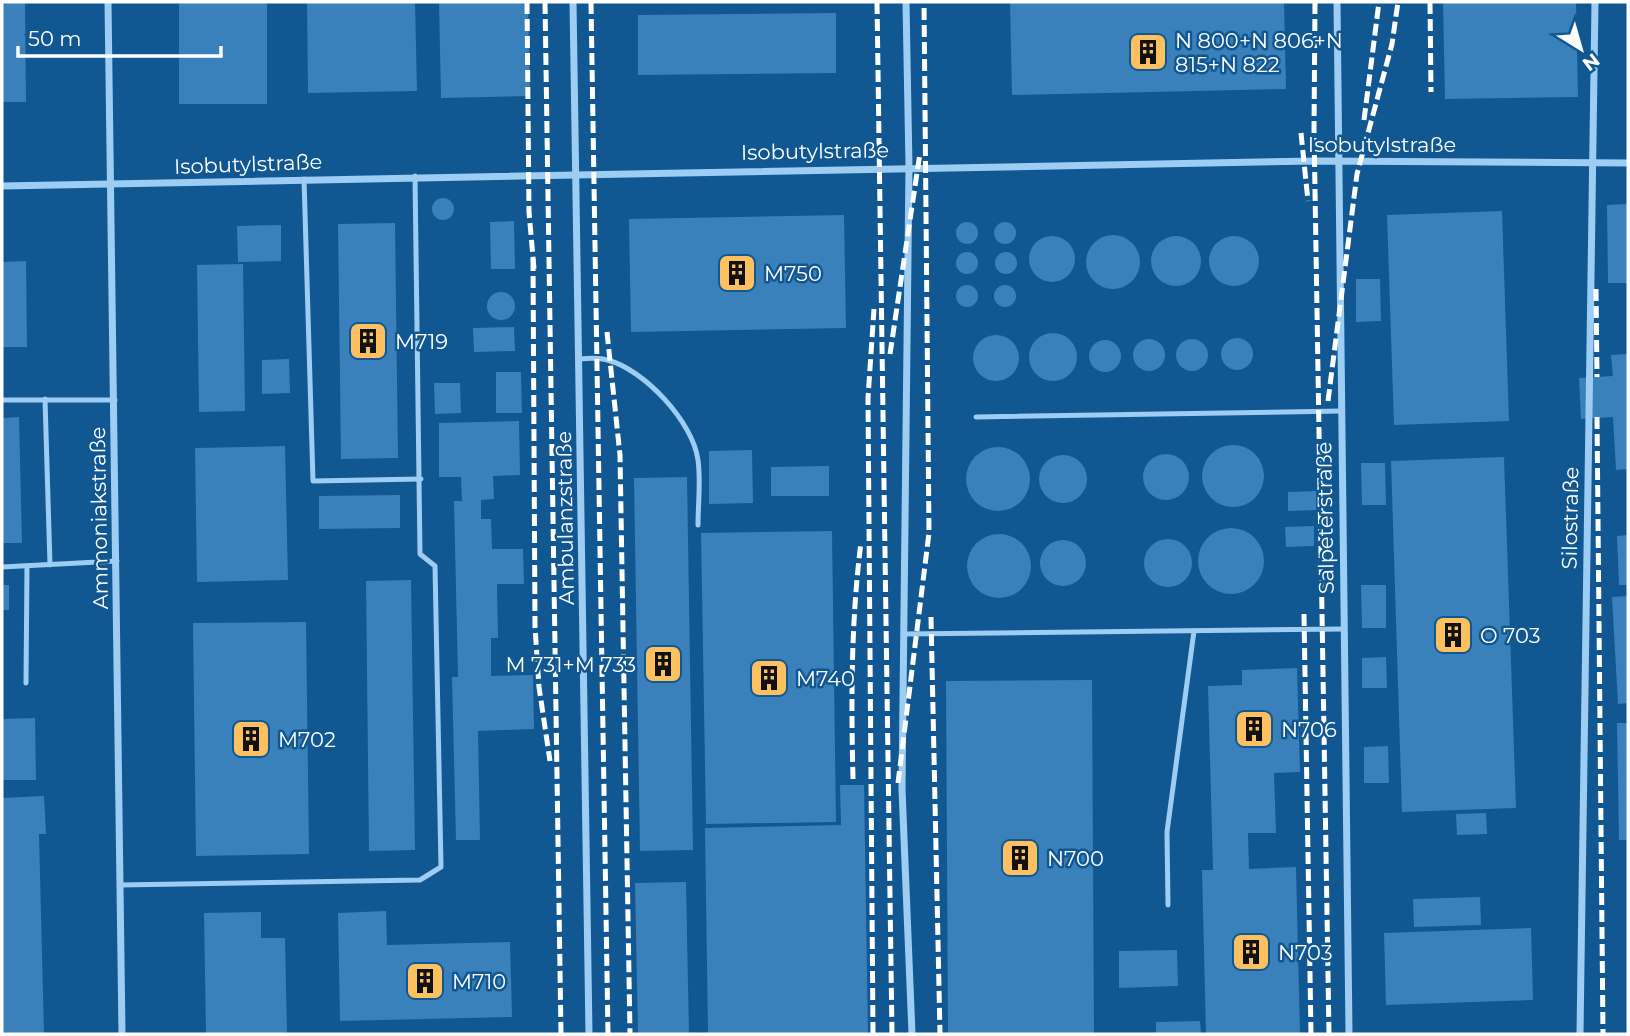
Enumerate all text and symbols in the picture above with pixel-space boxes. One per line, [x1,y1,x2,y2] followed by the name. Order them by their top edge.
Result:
[18,14,220,58] scale bar
[1546,14,1616,84] north arrow
[28,26,82,51] text: 50 m
[1175,28,1343,77] place label: N 800+N 806+N 815+N 822
[1127,31,1169,73] building icon: N 800+N 806+N 815+N 822
[1578,48,1604,76] text: N
[1308,132,1456,157] street label: Isobutylstraße
[741,137,889,165] street label: Isobutylstraße
[173,149,323,179] street label: Isobutylstraße
[716,252,758,294] building icon: M750
[764,261,822,286] place label: M750
[347,320,389,362] building icon: M719
[395,329,448,354] place label: M719
[85,426,113,610] street label: Ammoniakstraße
[551,431,579,605] street label: Ambulanzstraße
[1311,442,1339,594] street label: Salpeterstraße
[1557,466,1583,570] street label: Silostraße
[1432,614,1474,656] building icon: O 703
[1480,623,1541,648] place label: O 703
[642,643,684,685] building icon: M 731+M 733
[505,652,636,677] place label: M 731+M 733
[748,657,790,699] building icon: M740
[796,666,855,691] place label: M740
[1233,708,1275,750] building icon: N706
[1281,717,1337,742] place label: N706
[230,718,272,760] building icon: M702
[278,727,336,752] place label: M702
[999,837,1041,879] building icon: N700
[1047,846,1104,871] place label: N700
[1230,931,1272,973] building icon: N703
[1278,940,1333,965] place label: N703
[404,960,446,1002] building icon: M710
[452,969,506,994] place label: M710

